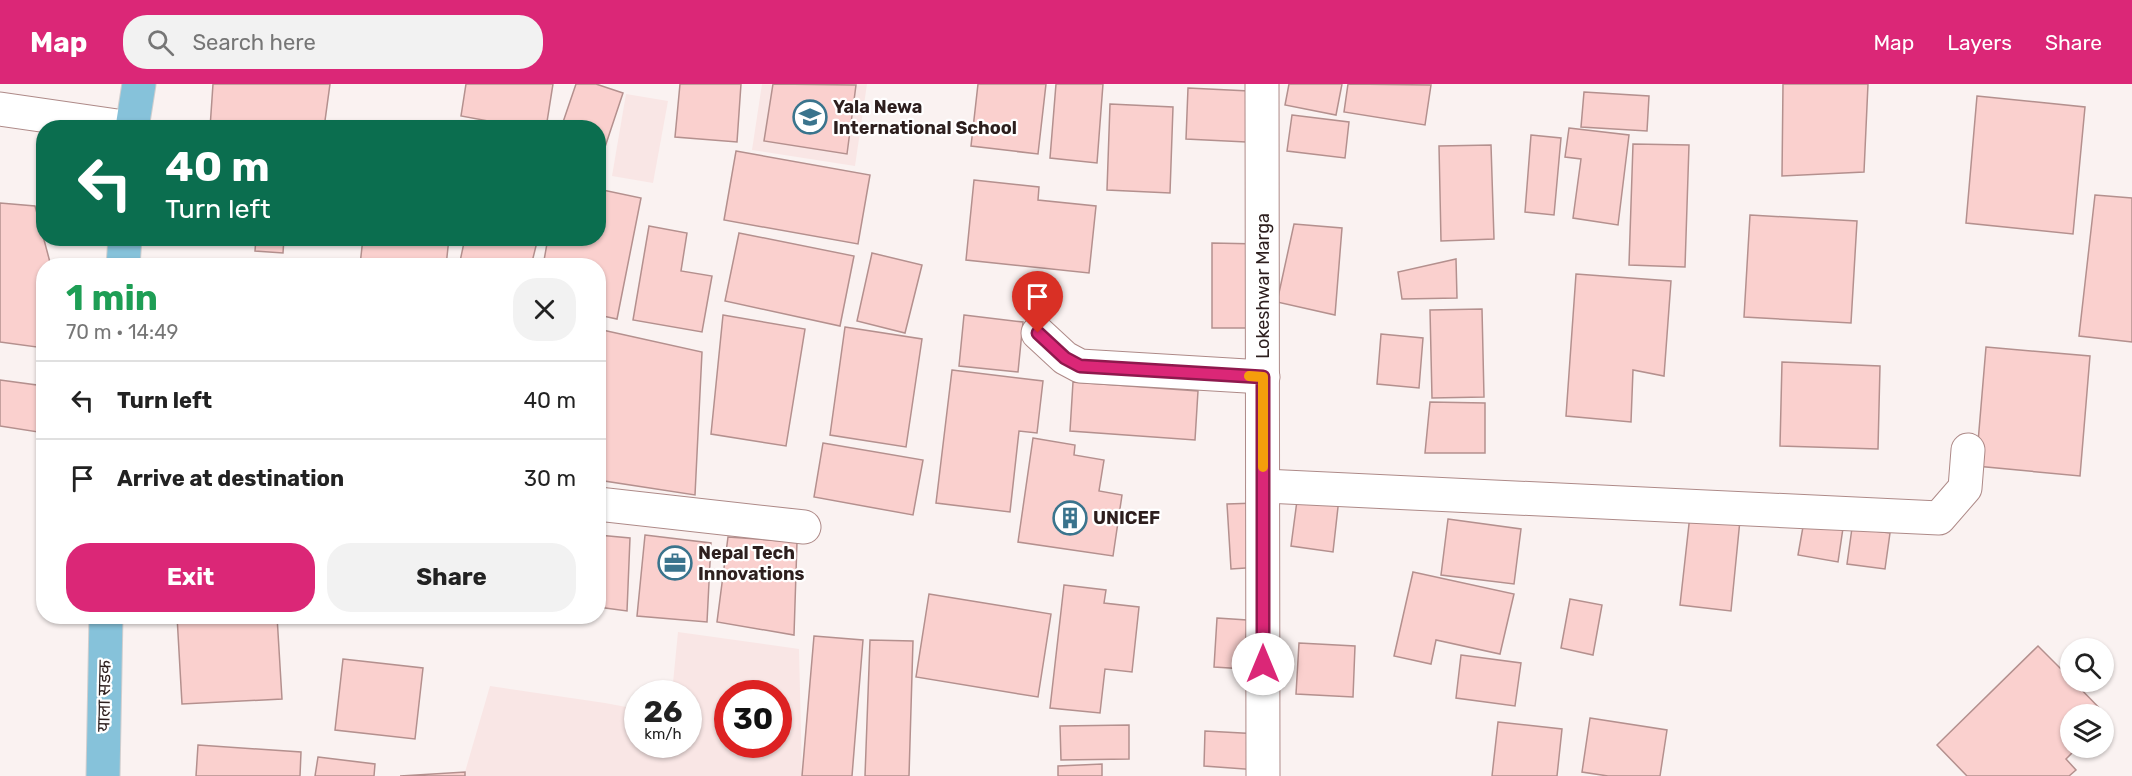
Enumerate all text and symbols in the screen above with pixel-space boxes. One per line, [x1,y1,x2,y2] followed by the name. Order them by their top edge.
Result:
[123,15,543,69] search box
[30,26,87,59] text: Map
[144,26,177,59] icon: search
[192,29,316,56] text: Search here
[1873,30,1914,55] text: Map
[1947,30,2012,55] text: Layers
[2045,30,2102,55] text: Share
[833,96,1017,139] place label: Yala Newa International School
[792,99,828,135] school or university icon: Yala Newa International School
[165,142,270,192] text: 40 m
[66,144,144,222] icon: left
[165,193,270,225] text: Turn left
[1252,213,1274,359] street label: Lokeshwar Marga
[1012,271,1063,333] pin
[66,276,158,319] text: 1 min
[513,278,576,341] button: close
[1021,280,1054,313] icon: arrive
[66,320,178,344] text: 70 m · 14:49
[66,384,99,417] icon: left
[117,387,212,414] text: Turn left
[523,387,576,414] text: 40 m
[66,462,99,495] icon: arrive
[117,465,344,492] text: Arrive at destination
[524,465,576,492] text: 30 m
[1052,500,1088,536] building icon: UNICEF
[1093,507,1160,529] place label: UNICEF
[698,542,805,585] place label: Nepal Tech Innovations
[66,543,315,612] button: Exit
[327,543,576,612] button: Share
[657,545,693,581] office icon: Nepal Tech Innovations
[1231,632,1295,696] position arrow
[2060,638,2114,758] map controls
[2060,638,2114,692] button: search
[92,659,116,732] street label: याला सडक
[714,680,792,758] speed limit sign: 30
[643,694,683,730] text: 26
[2060,704,2114,758] button: layers
[644,725,682,743] text: km/h

